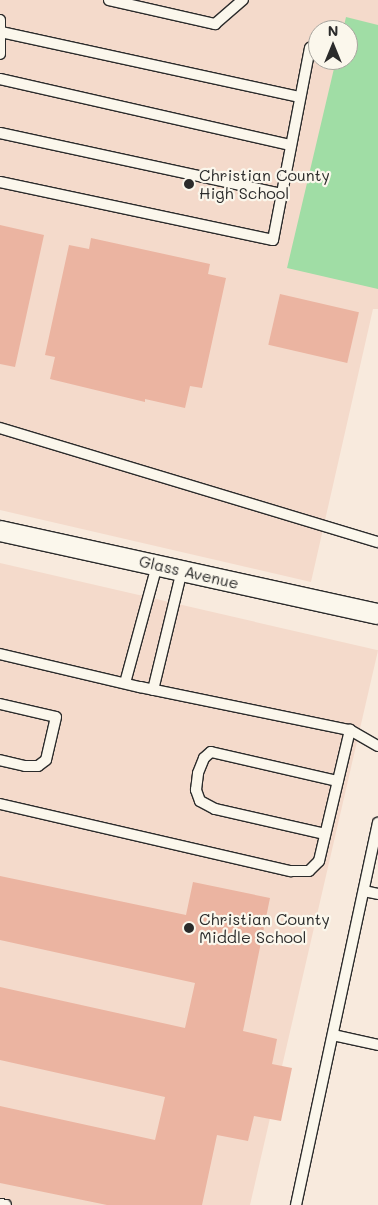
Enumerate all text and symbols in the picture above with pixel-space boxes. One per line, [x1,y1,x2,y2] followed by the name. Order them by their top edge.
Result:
[308,20,358,70] north arrow
[328,21,338,40] text: N
[199,165,330,203] place label: Christian County High School
[183,178,195,190] marker: Christian County High School
[137,551,241,593] street label: Glass Avenue
[199,909,330,947] place label: Christian County Middle School
[183,922,195,934] marker: Christian County Middle School

